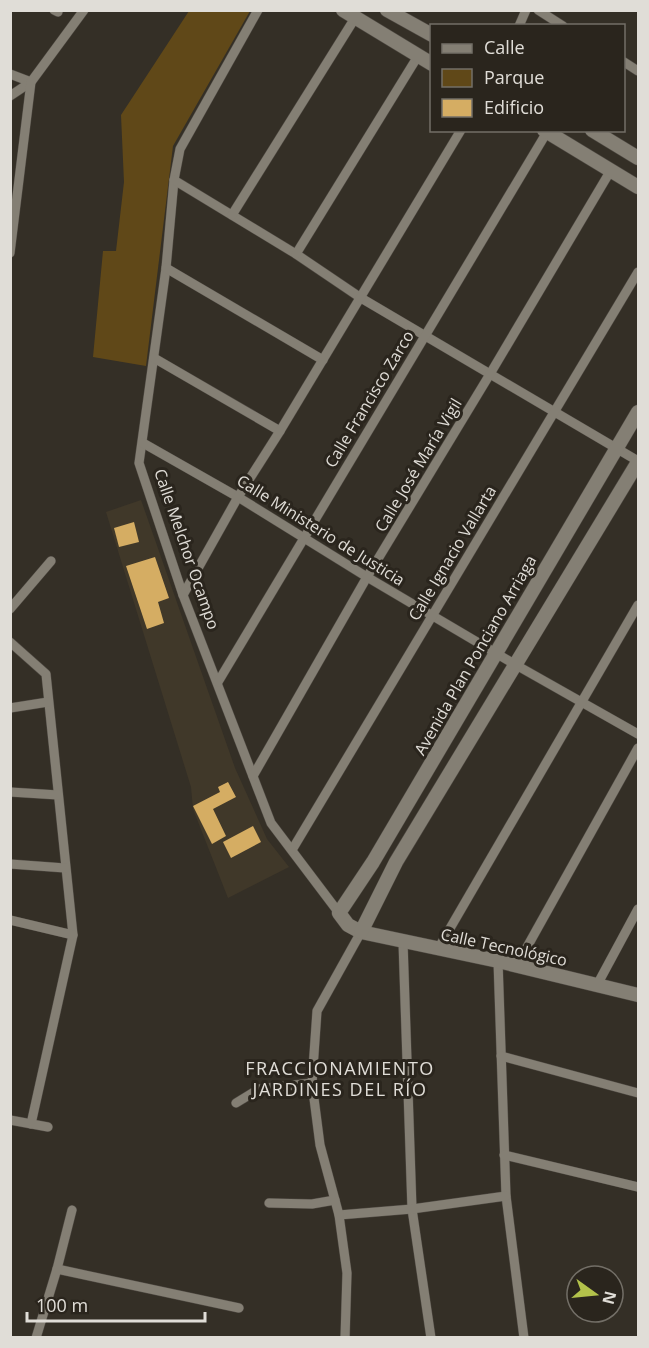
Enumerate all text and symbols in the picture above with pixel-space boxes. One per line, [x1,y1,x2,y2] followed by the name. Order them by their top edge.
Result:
[430,24,625,132] legend
[484,35,525,59] text: Calle
[484,65,544,89] text: Parque
[484,95,544,119] text: Edificio
[319,326,419,472] street label: Calle Francisco Zarco
[369,394,467,536] street label: Calle José María Vigil
[149,466,225,632] street label: Calle Melchor Ocampo
[233,469,409,591] street label: Calle Ministerio de Justicia
[403,481,501,625] street label: Calle Ignacio Vallarta
[409,551,541,759] street label: Avenida Plan Ponciano Arriaga
[439,923,569,971] street label: Calle Tecnológico
[245,1056,435,1101] district label: FRACCIONAMIENTO JARDINES DEL RÍO
[565,1264,625,1324] north arrow
[27,1285,206,1323] scale bar
[597,1289,622,1307] text: N
[36,1293,88,1317] text: 100 m

